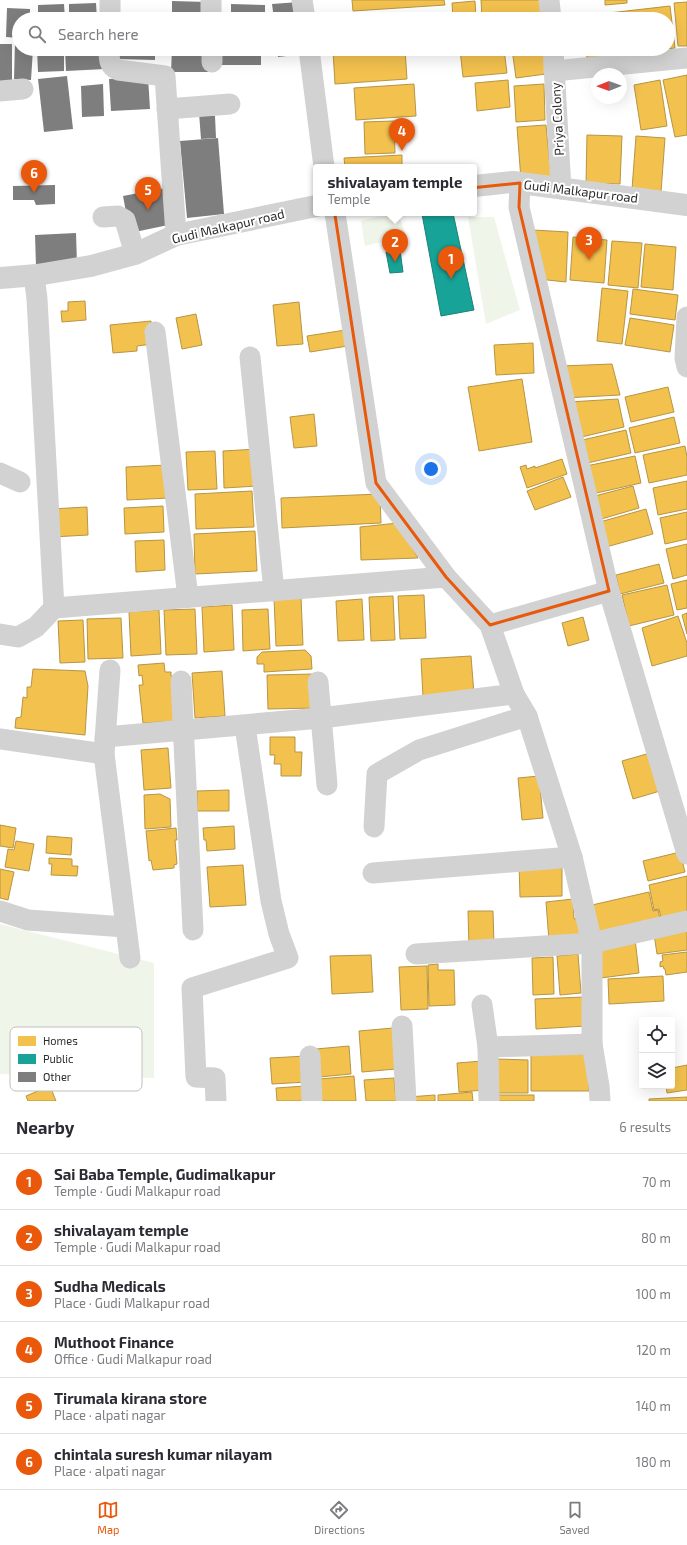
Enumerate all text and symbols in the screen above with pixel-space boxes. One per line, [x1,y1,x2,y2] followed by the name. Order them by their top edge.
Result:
[12,12,675,56] search box
[26,23,48,45] icon: search
[58,25,139,43] text: Search here
[591,68,627,104] north arrow
[547,82,567,156] street label: Priya Colony
[389,118,415,151] pin: 4
[21,160,47,193] pin: 6
[313,164,477,216] popup
[328,173,462,191] text: shivalayam temple
[523,176,639,206] street label: Gudi Malkapur road
[135,177,161,210] pin: 5
[328,191,370,207] text: Temple
[170,205,286,247] street label: Gudi Malkapur road
[576,227,602,260] pin: 3
[382,229,408,262] pin: 2
[438,246,464,279] pin: 1
[421,459,441,479] your location
[639,1017,675,1089] map controls
[639,1017,675,1053] button: locate
[10,1027,142,1091] legend
[43,1034,78,1047] text: Homes
[43,1052,73,1065] text: Public
[639,1053,675,1089] button: layers
[43,1070,72,1083] text: Other
[16,1117,74,1137] text: Nearby
[619,1119,671,1135] text: 6 results
[54,1165,275,1183] text: Sai Baba Temple, Gudimalkapur
[26,1174,32,1190] text: 1
[642,1174,671,1190] text: 70 m
[54,1183,221,1199] text: Temple · Gudi Malkapur road
[54,1221,189,1239] text: shivalayam temple
[25,1230,33,1246] text: 2
[641,1230,671,1246] text: 80 m
[54,1239,221,1255] text: Temple · Gudi Malkapur road
[54,1277,166,1295] text: Sudha Medicals
[25,1286,33,1302] text: 3
[636,1286,671,1302] text: 100 m
[54,1295,210,1311] text: Place · Gudi Malkapur road
[54,1333,174,1351] text: Muthoot Finance
[25,1342,33,1358] text: 4
[636,1342,671,1358] text: 120 m
[54,1351,212,1367] text: Office · Gudi Malkapur road
[54,1389,207,1407] text: Tirumala kirana store
[25,1398,33,1414] text: 5
[636,1398,671,1414] text: 140 m
[54,1407,166,1423] text: Place · alpati nagar
[54,1445,272,1463] text: chintala suresh kumar nilayam
[25,1454,33,1470] text: 6
[636,1454,671,1470] text: 180 m
[54,1463,166,1479] text: Place · alpati nagar
[97,1499,119,1536] tab: Map
[314,1499,365,1536] tab: Directions
[559,1499,590,1536] tab: Saved

